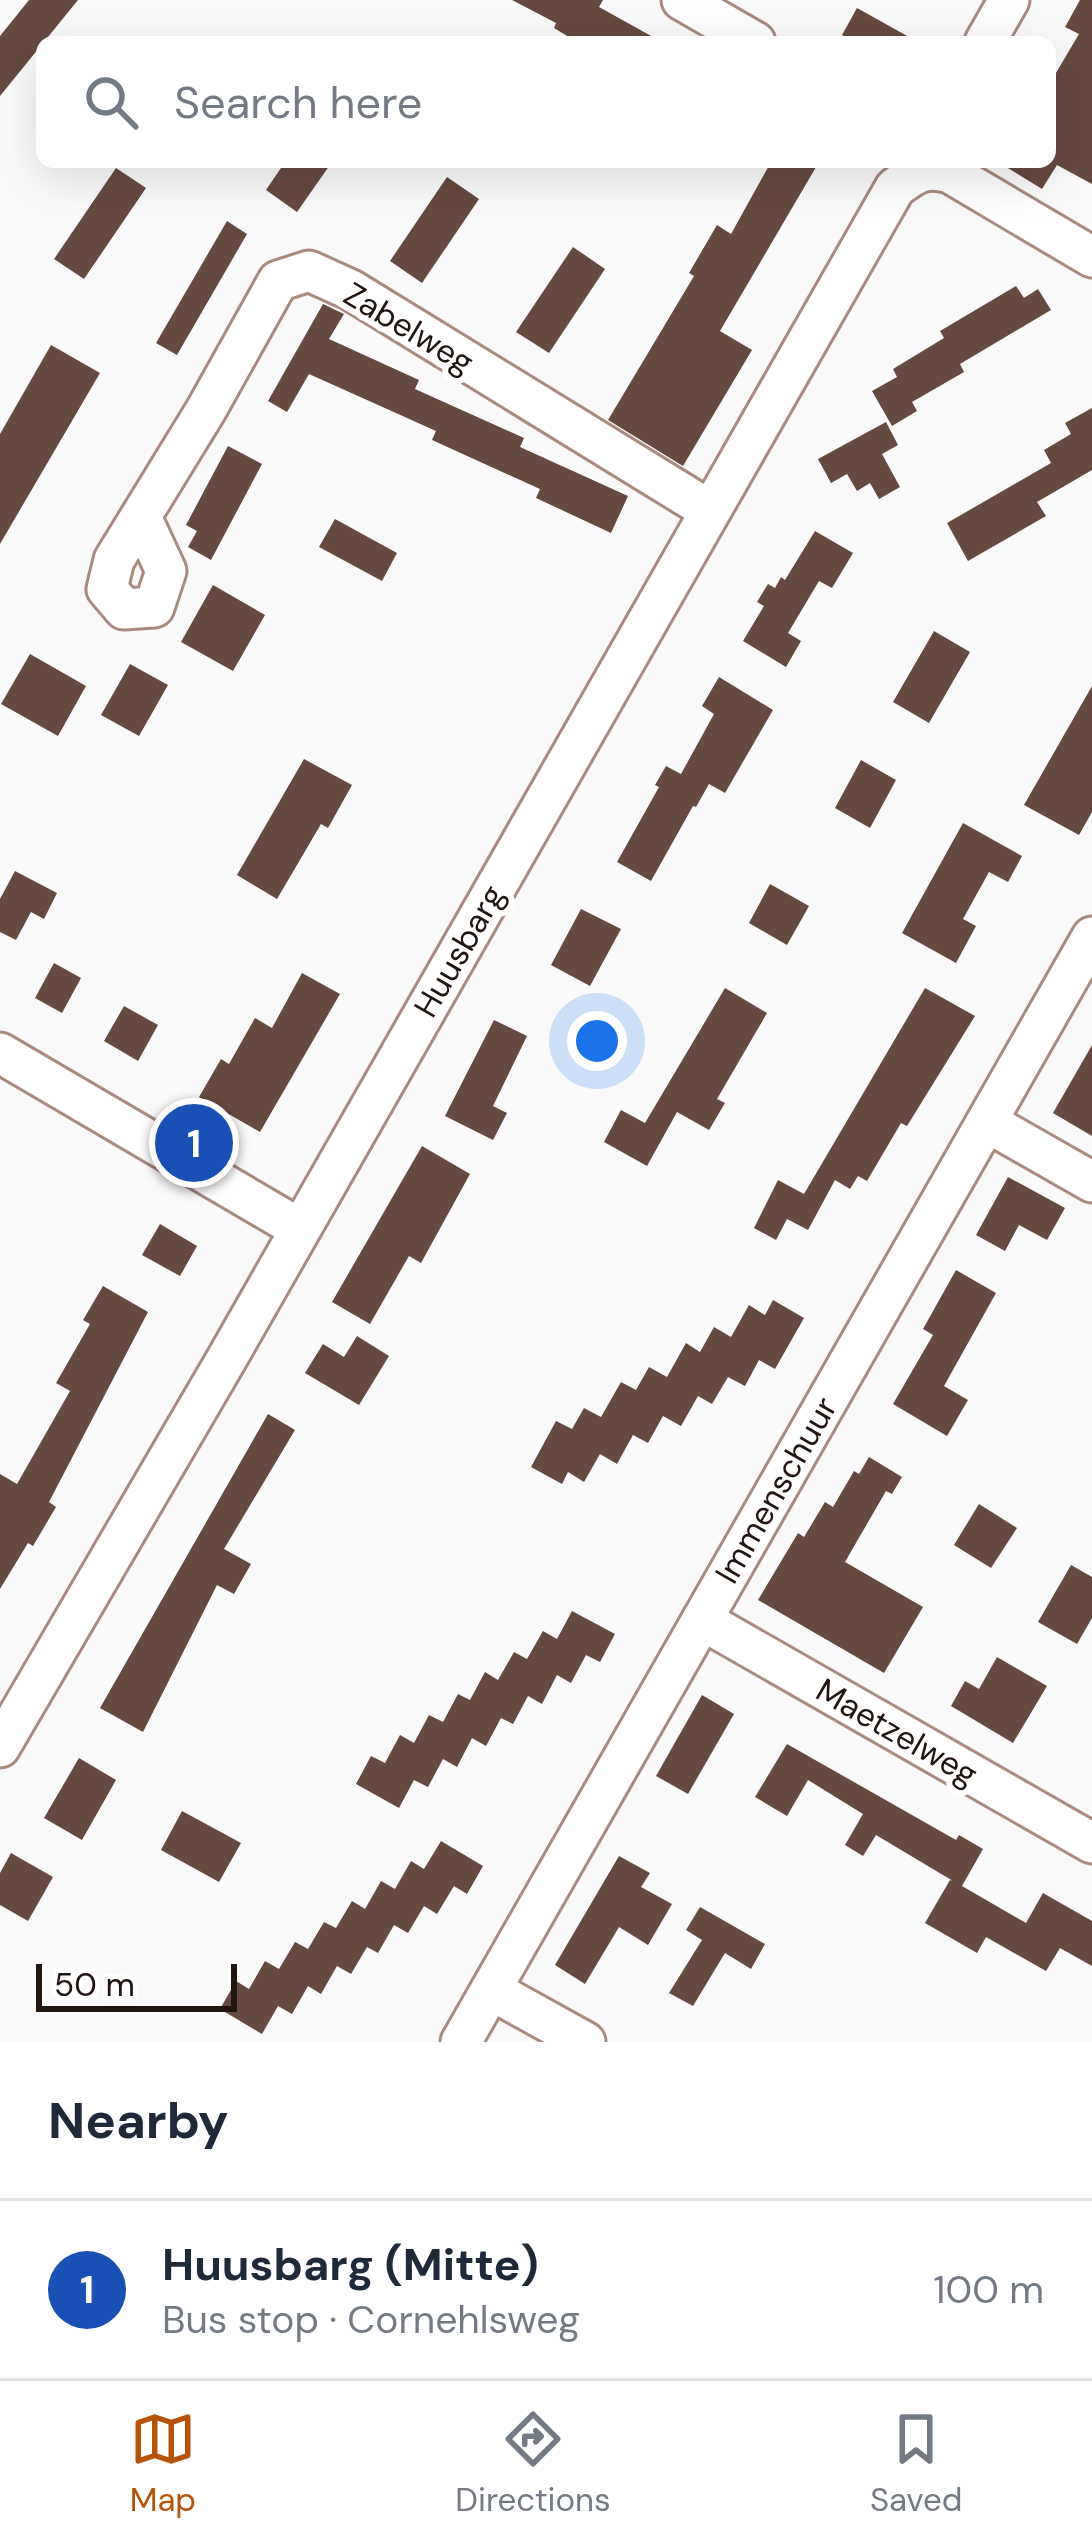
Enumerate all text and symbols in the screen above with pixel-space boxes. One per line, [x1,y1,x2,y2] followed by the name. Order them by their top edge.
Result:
[36,36,1056,168] search box
[78,69,144,135] icon: search
[174,73,422,132] text: Search here
[336,272,482,384] street label: Zabelweg
[404,877,514,1025] street label: Huusbarg
[567,1011,627,1071] your location
[155,1098,233,1188] pin: 1
[705,1389,847,1591] street label: Immenschuur
[808,1668,986,1796] street label: Maetzelweg
[36,1958,237,2011] scale bar
[54,1963,135,2006] text: 50 m
[48,2087,229,2154] text: Nearby
[162,2235,539,2294] text: Huusbarg (Mitte)
[80,2264,94,2315] text: 1
[933,2264,1044,2315] text: 100 m
[162,2294,580,2345] text: Bus stop · Cornehlsweg
[130,2406,196,2521] tab: Map
[455,2406,611,2521] tab: Directions
[870,2406,962,2521] tab: Saved

